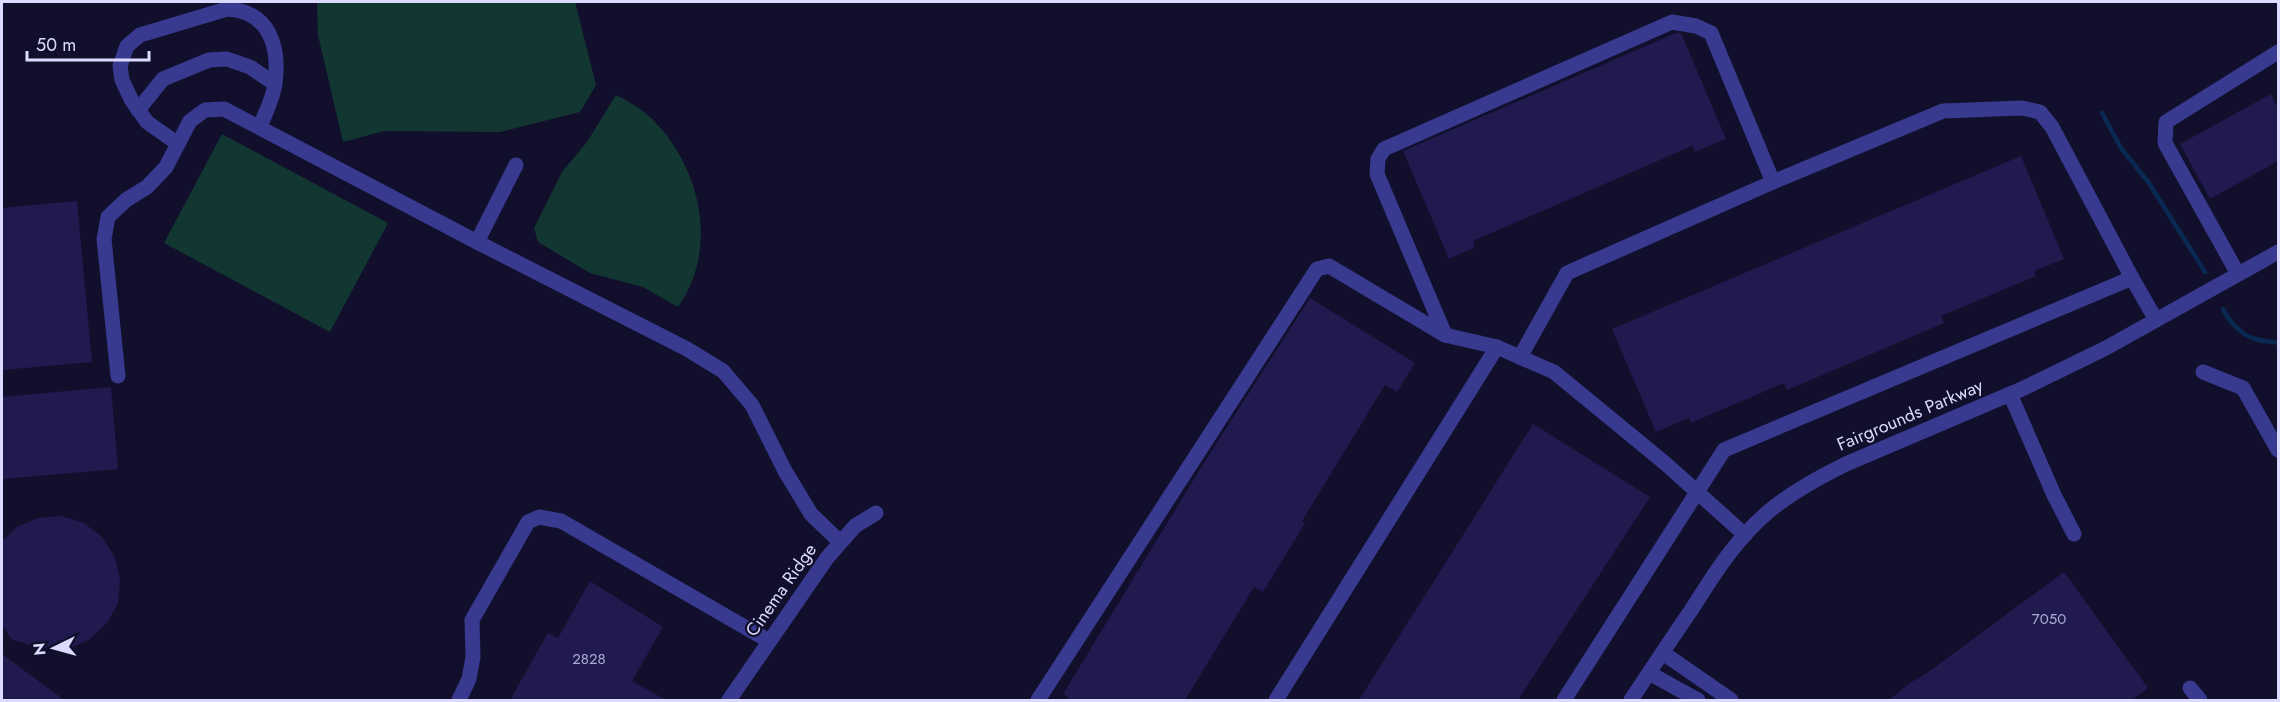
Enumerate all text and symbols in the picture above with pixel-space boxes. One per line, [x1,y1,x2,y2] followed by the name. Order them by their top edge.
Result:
[27,24,148,62] scale bar
[36,32,76,58] text: 50 m
[1833,372,1987,458] street label: Fairgrounds Parkway
[739,538,823,642] street label: Cinema Ridge
[2032,608,2066,630] house number: 7050
[24,618,84,678] north arrow
[28,642,52,657] text: N
[572,648,606,670] house number: 2828

